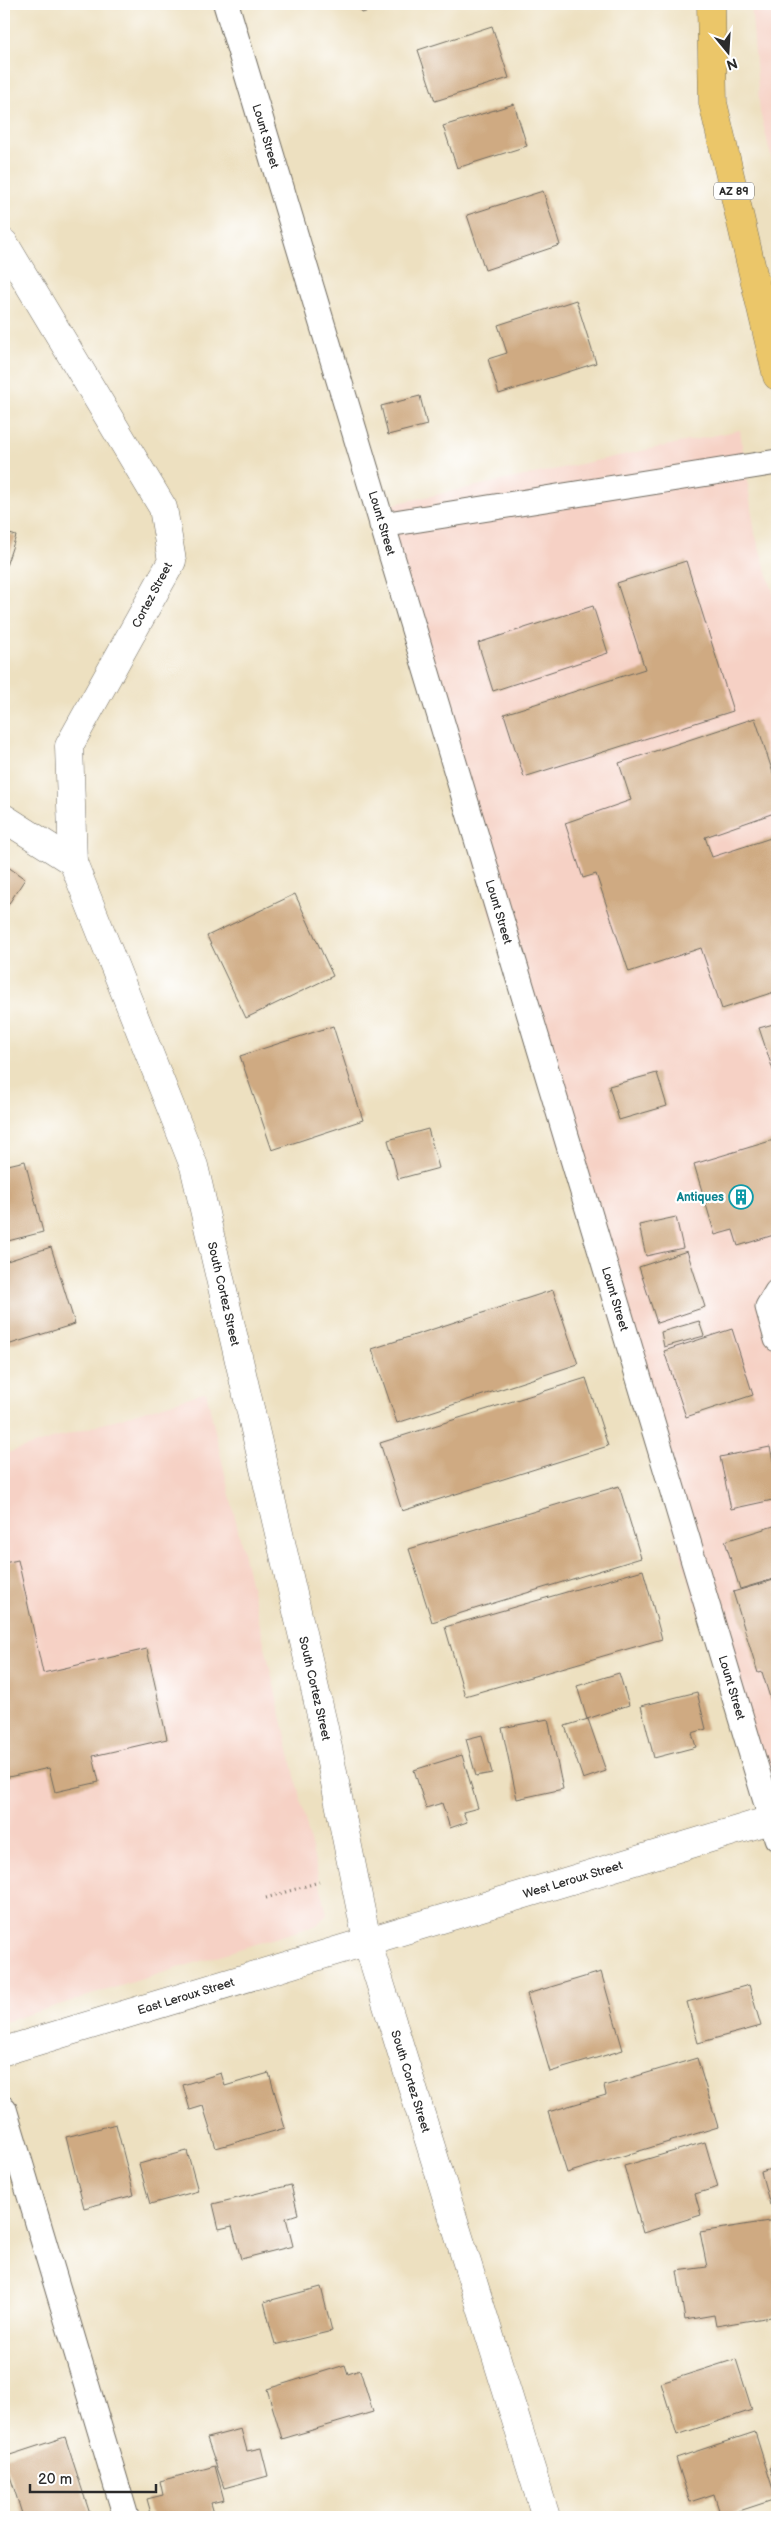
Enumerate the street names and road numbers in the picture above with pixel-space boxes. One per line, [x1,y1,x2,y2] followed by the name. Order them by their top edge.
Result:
[248,102,282,171] street label: Lount Street
[714,182,754,200] road number: AZ 89
[365,489,398,557] street label: Lount Street
[129,560,176,631] street label: Cortez Street
[482,878,515,946] street label: Lount Street
[204,1240,242,1348] street label: South Cortez Street
[598,1265,631,1333] street label: Lount Street
[295,1635,333,1742] street label: South Cortez Street
[715,1654,748,1722] street label: Lount Street
[521,1858,625,1902] street label: West Leroux Street
[136,1975,237,2018] street label: East Leroux Street
[387,2029,433,2135] street label: South Cortez Street

